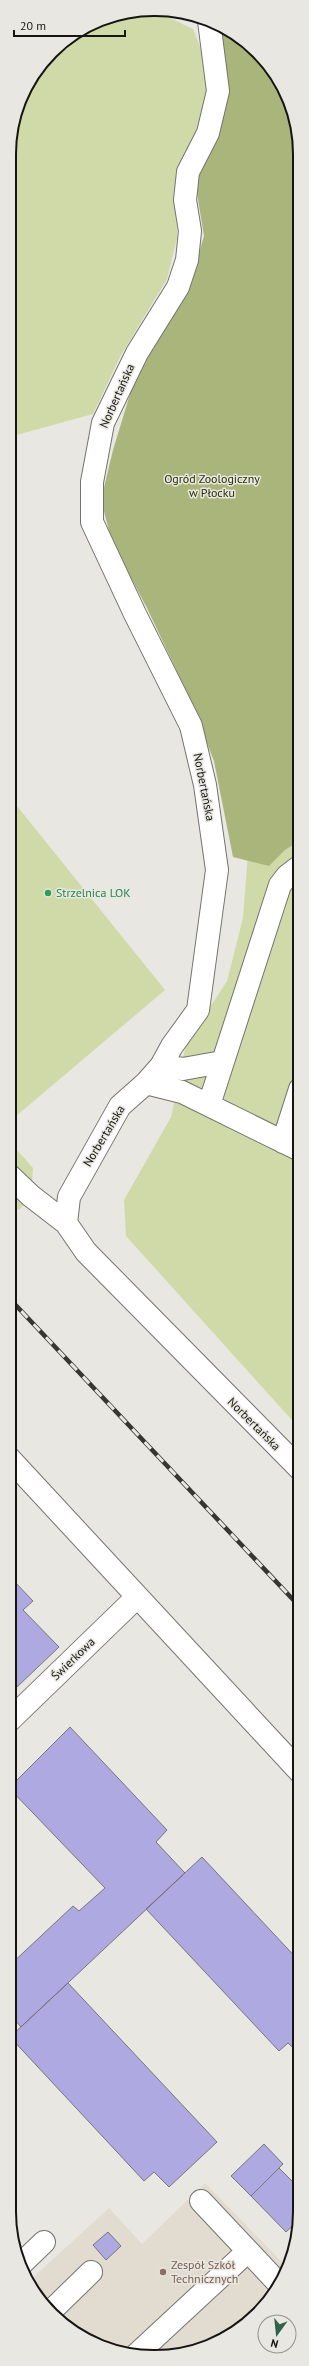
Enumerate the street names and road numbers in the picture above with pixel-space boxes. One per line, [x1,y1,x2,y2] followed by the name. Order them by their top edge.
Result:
[96,361,137,430] street label: Norbertańska
[191,752,218,822] street label: Norbertańska
[79,1102,128,1169] street label: Norbertańska
[225,1394,284,1453] street label: Norbertańska
[48,1634,98,1683] street label: Świerkowa

